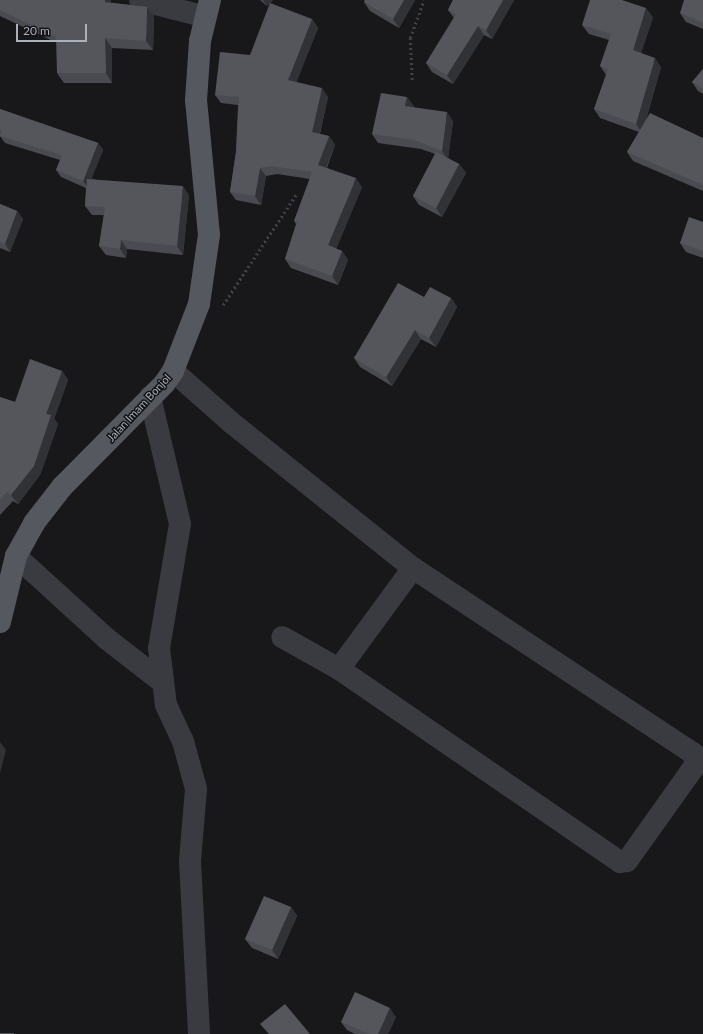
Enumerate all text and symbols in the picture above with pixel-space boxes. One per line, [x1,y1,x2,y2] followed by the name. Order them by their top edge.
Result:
[18,16,89,42] scale bar
[23,23,50,38] text: 20 m
[104,372,174,444] street label: Jalan Imam Bonjol

